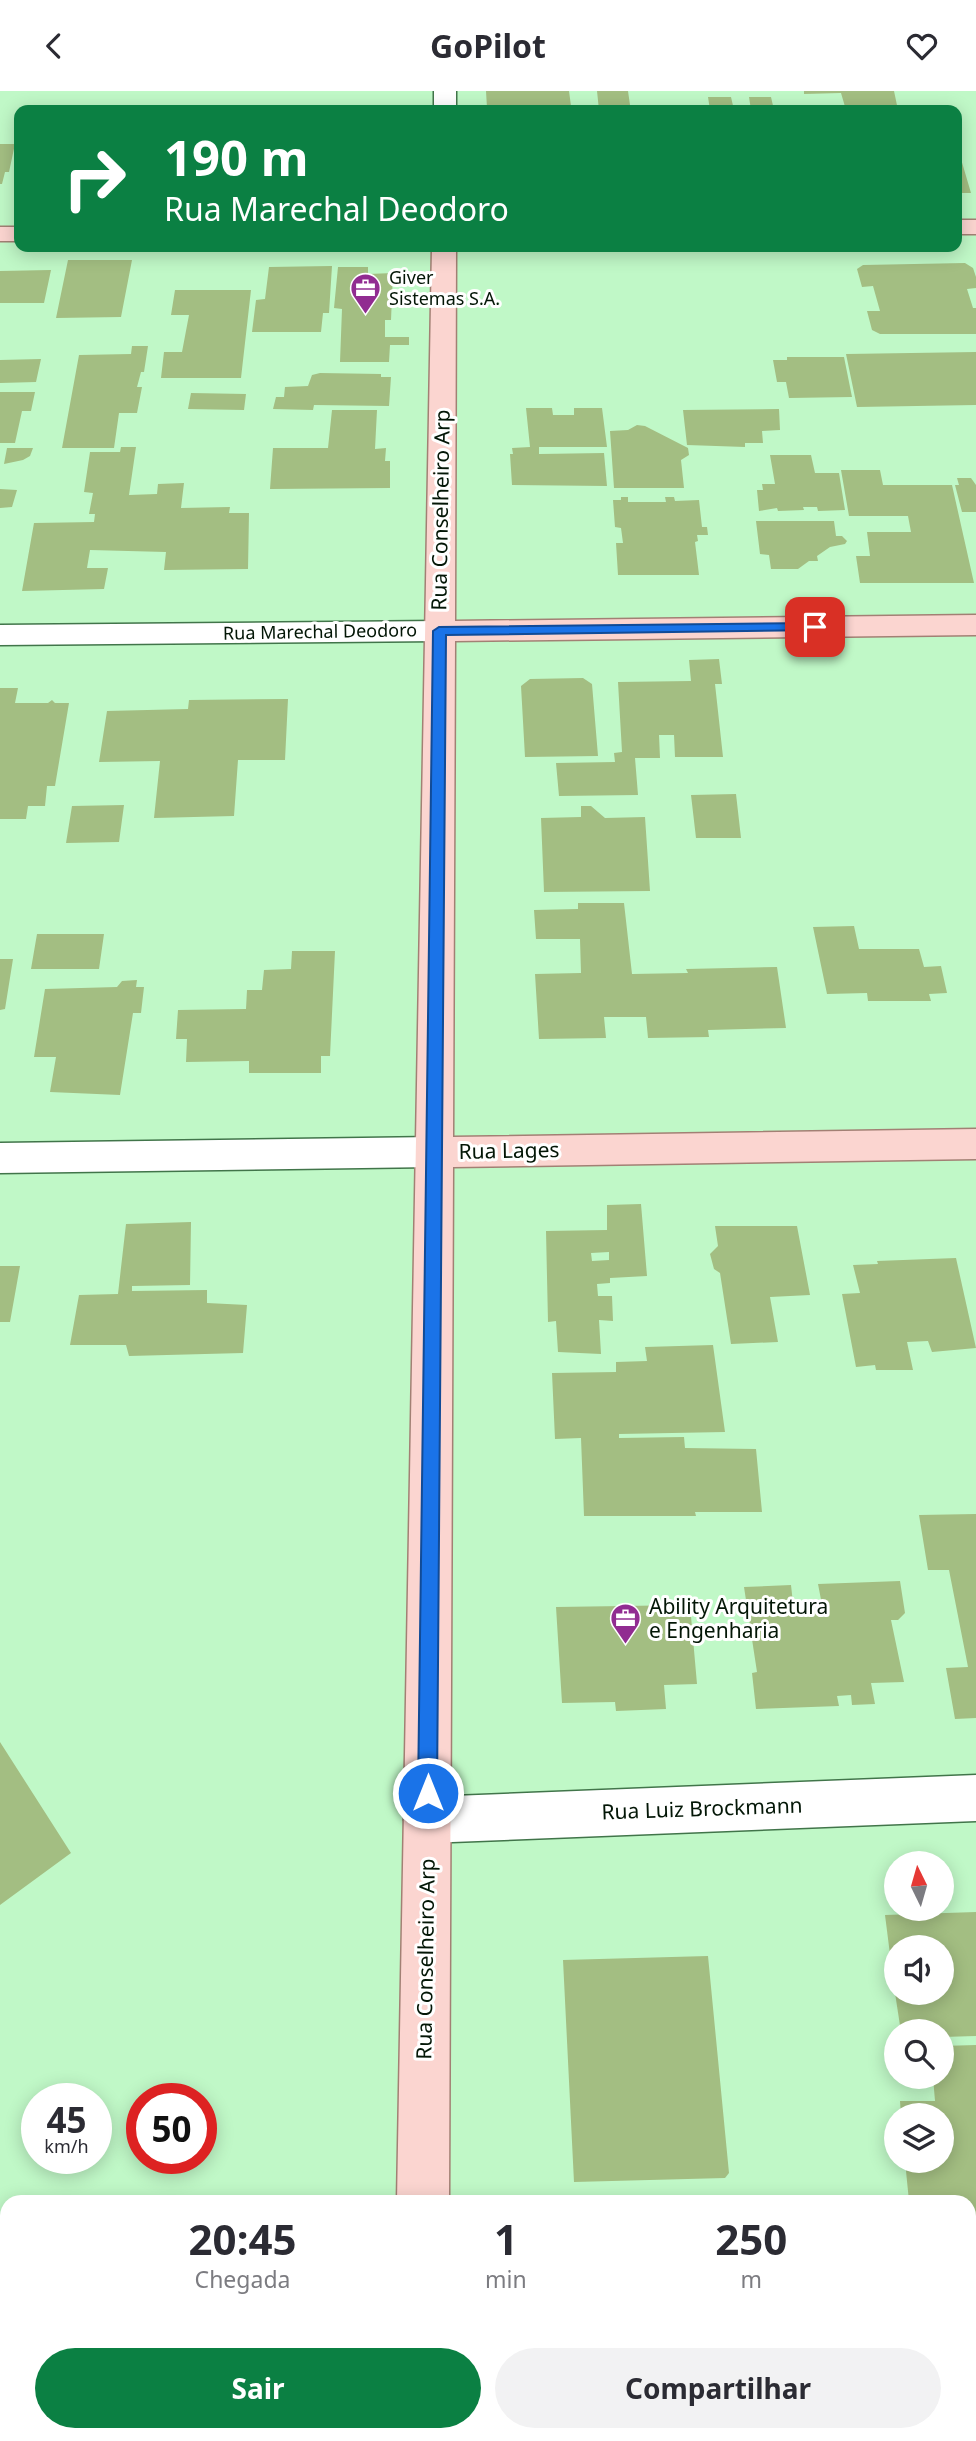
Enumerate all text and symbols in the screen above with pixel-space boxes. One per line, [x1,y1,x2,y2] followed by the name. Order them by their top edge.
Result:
[430,24,546,67] text: GoPilot
[35,27,73,65] icon: back
[903,27,941,65] icon: heart
[164,124,309,190] text: 190 m
[49,133,140,224] icon: right
[164,187,509,230] text: Rua Marechal Deodoro
[389,265,500,310] place label: Giver Sistemas S.A.
[349,271,383,315] office icon: Giver Sistemas S.A.
[424,409,456,611] street label: Rua Conselheiro Arp
[785,597,845,657] pin
[796,608,834,646] icon: arrive
[223,617,417,645] street label: Rua Marechal Deodoro
[458,1135,560,1165] street label: Rua Lages
[649,1592,828,1644] place label: Ability Arquitetura e Engenharia
[609,1602,643,1646] office icon: Ability Arquitetura e Engenharia
[391,1756,465,1830] position arrow
[601,1790,803,1826] street label: Rua Luiz Brockmann
[884,1851,954,1921] north arrow
[884,1851,954,2173] map controls
[409,1858,441,2060] street label: Rua Conselheiro Arp
[884,1935,954,2005] button: sound
[884,2019,954,2089] button: search
[126,2083,217,2174] speed limit sign: 50
[46,2096,87,2143] text: 45
[884,2103,954,2173] button: layers
[44,2134,89,2158] text: km/h
[189,2210,296,2267] text: 20:45
[494,2210,518,2267] text: 1
[715,2210,787,2267] text: 250
[195,2263,290,2295] text: Chegada
[485,2263,527,2295] text: min
[741,2263,762,2295] text: m
[35,2348,481,2428] button: Sair
[495,2348,941,2428] button: Compartilhar

